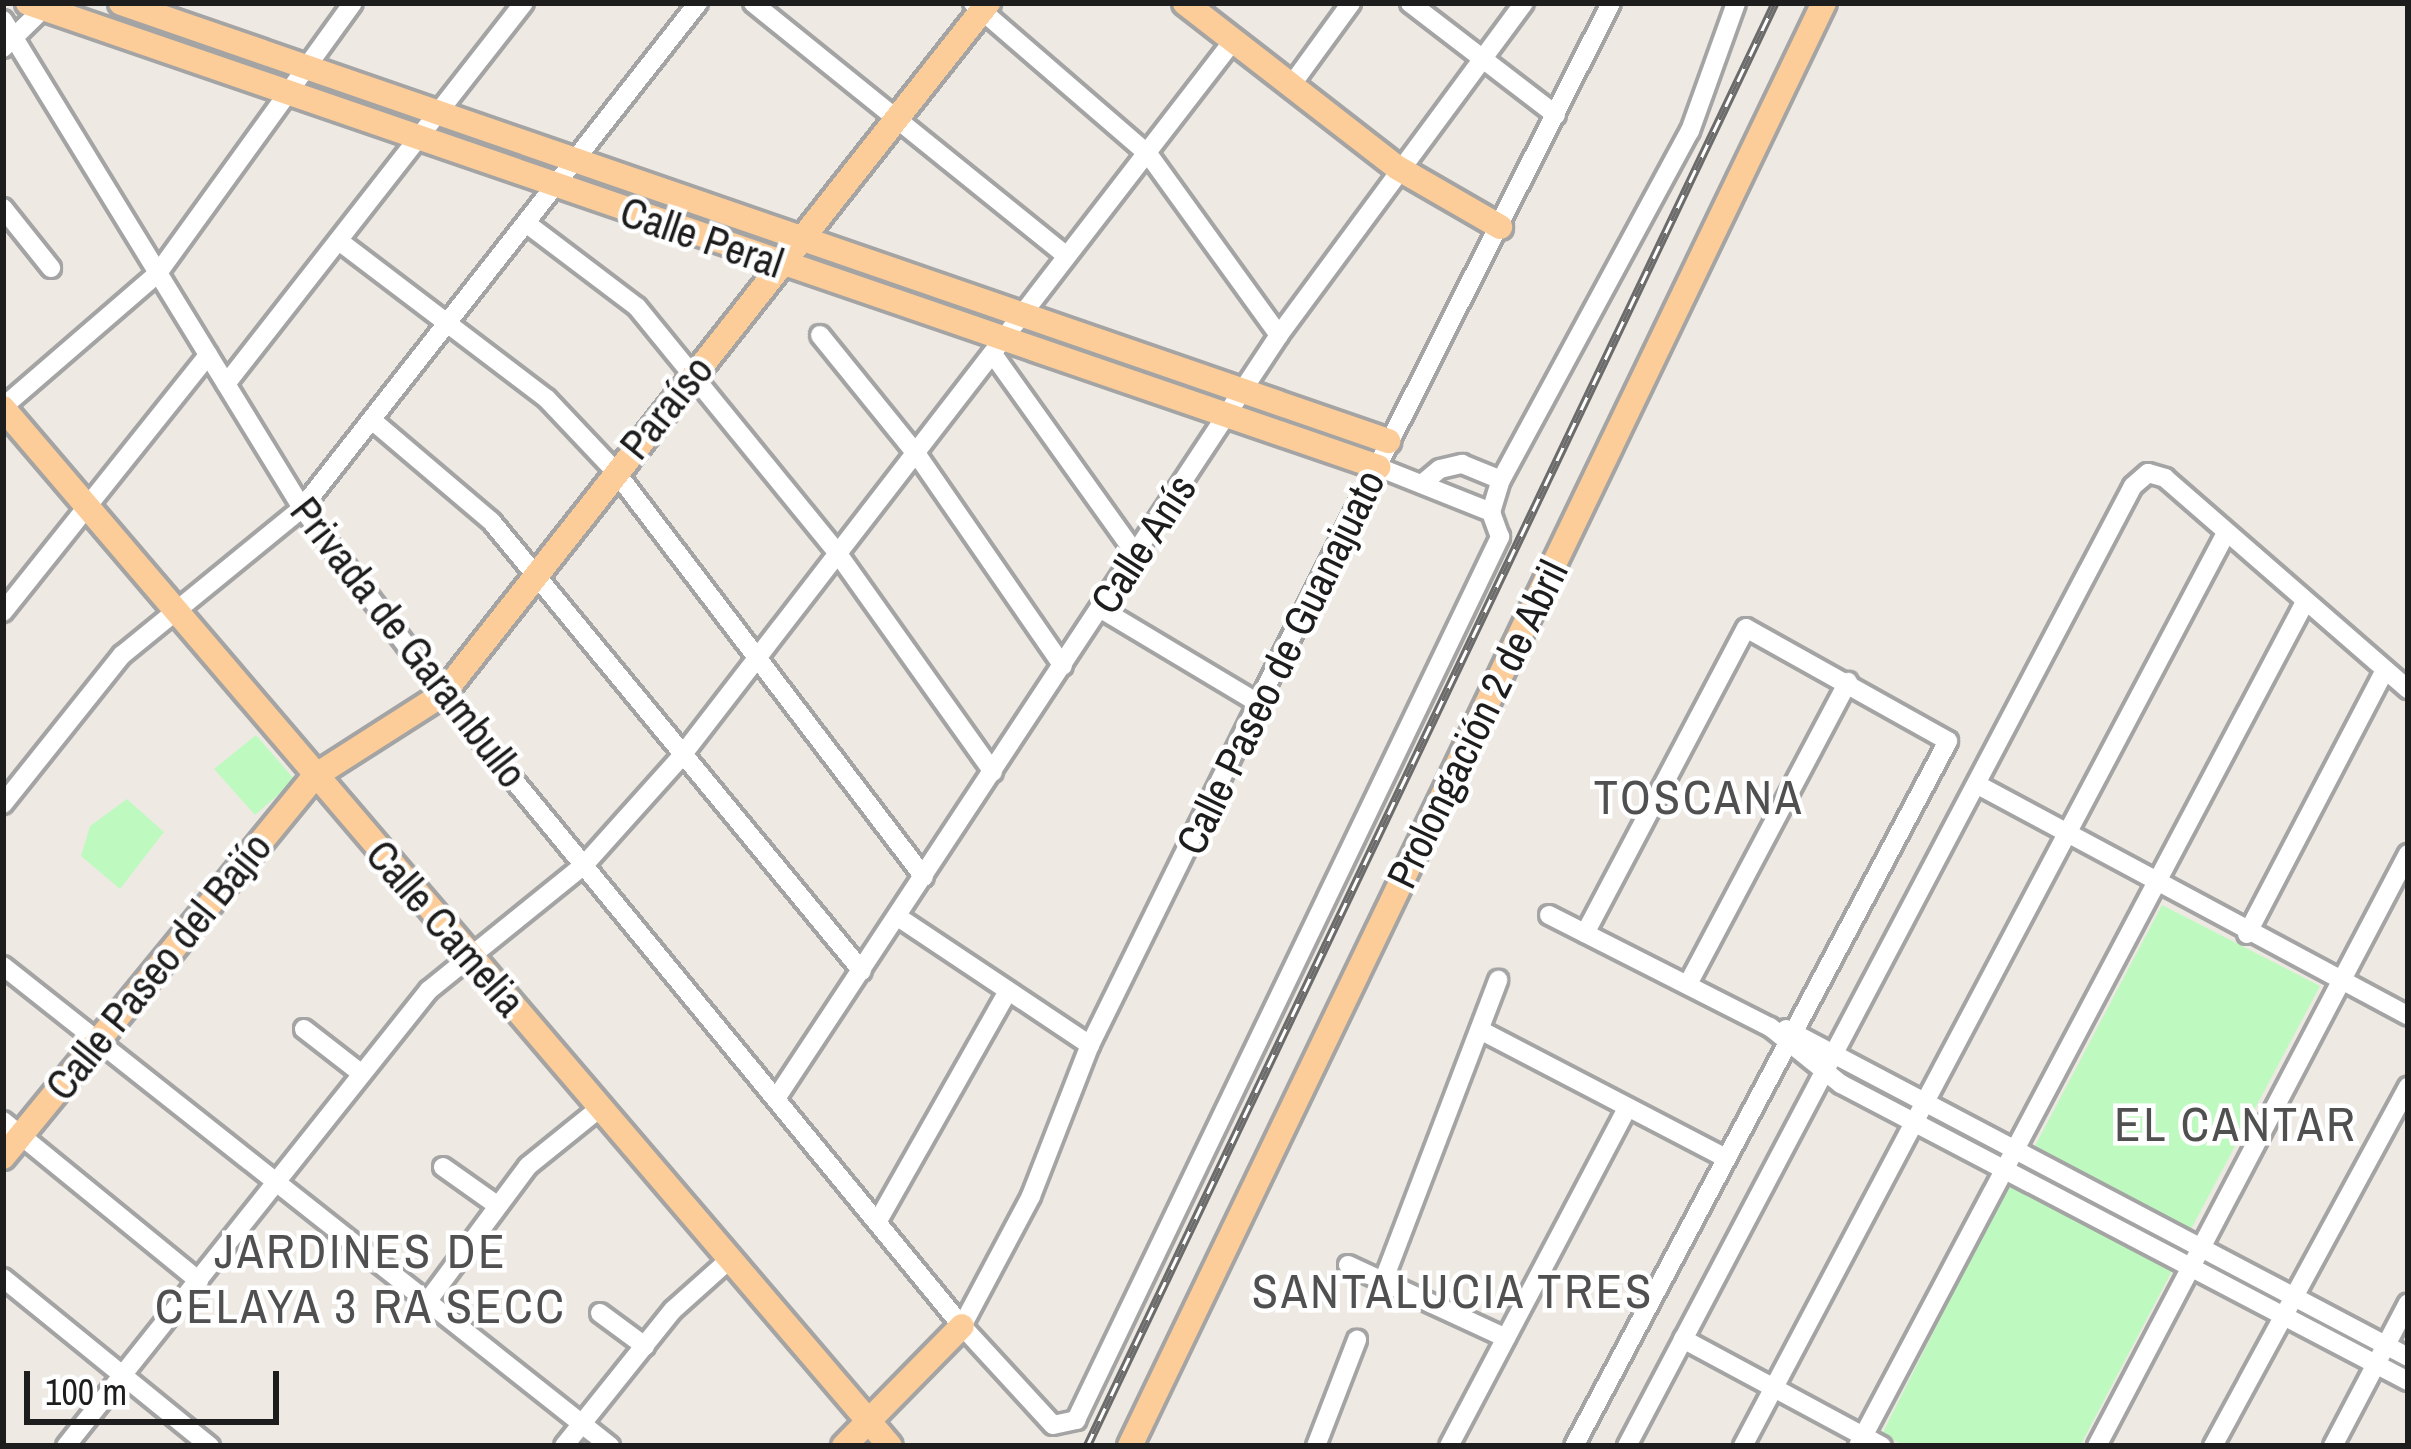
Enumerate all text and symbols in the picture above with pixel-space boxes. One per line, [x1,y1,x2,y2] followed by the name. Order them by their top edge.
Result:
[614,186,790,288] street label: Calle Peral
[609,345,723,469] street label: Paraíso
[1165,462,1395,862] street label: Calle Paseo de Guanajuato
[1079,464,1207,624] street label: Calle Anís
[280,487,538,797] street label: Privada de Garambullo
[1375,551,1579,897] street label: Prolongación 2 de Abril
[1594,768,1804,826] district label: TOSCANA
[35,822,281,1110] street label: Calle Paseo del Bajío
[356,830,536,1026] street label: Calle Camelia
[2113,1095,2359,1153] district label: EL CANTAR
[153,1221,569,1334] district label: JARDINES DE CELAYA 3 RA SECC
[1250,1262,1656,1320] district label: SANTALUCIA TRES
[30,1347,285,1421] scale bar
[45,1368,127,1416] text: 100 m

